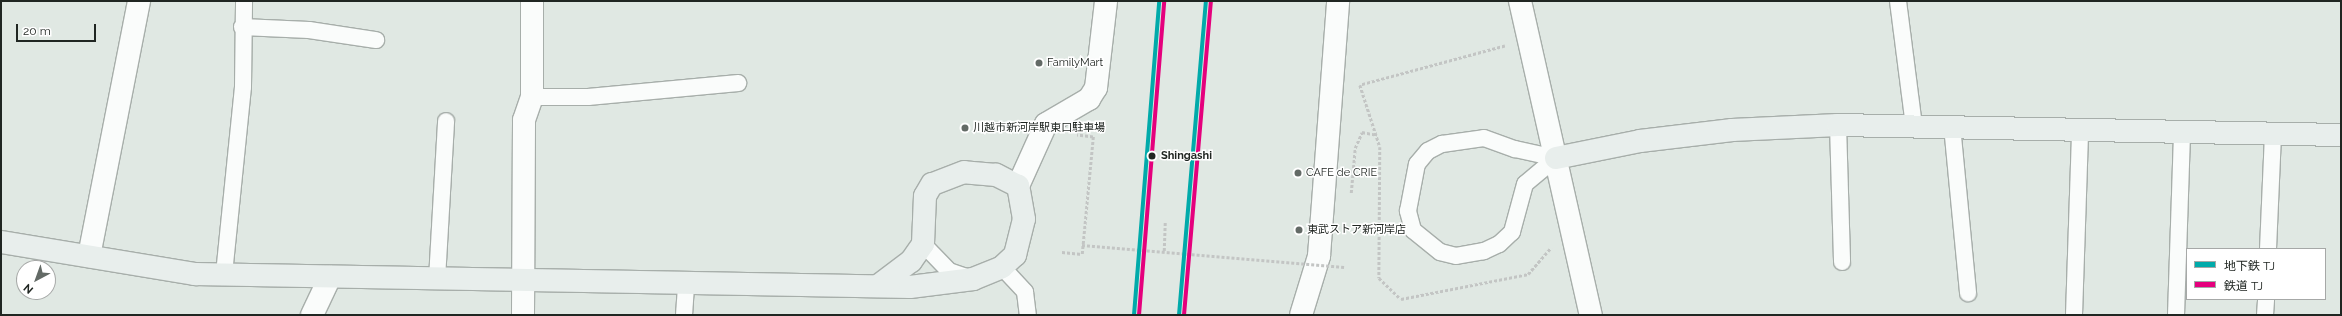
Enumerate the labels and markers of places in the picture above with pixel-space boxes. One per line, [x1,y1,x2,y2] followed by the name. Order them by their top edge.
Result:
[1047,56,1103,70] place label: FamilyMart
[1034,58,1044,68] marker: FamilyMart
[973,121,1105,135] place label: 川越市新河岸駅東口駐車場
[960,123,970,133] marker: 川越市新河岸駅東口駐車場
[1161,149,1212,163] place label: Shingashi
[1146,150,1158,162] marker: Shingashi
[1306,166,1377,180] place label: CAFE de CRIE
[1293,168,1303,178] marker: CAFE de CRIE
[1307,223,1406,237] place label: 東武ストア新河岸店
[1294,225,1304,235] marker: 東武ストア新河岸店

